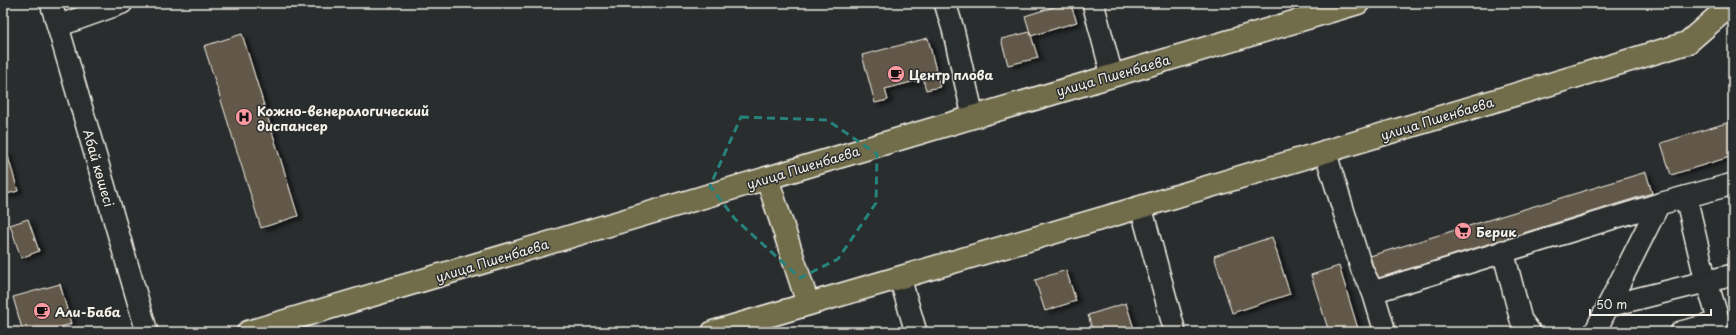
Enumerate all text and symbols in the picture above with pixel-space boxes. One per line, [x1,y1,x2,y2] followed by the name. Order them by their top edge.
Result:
[1054,49,1173,100] street label: улица Пшенбаева
[886,64,906,84] cafe icon: Центр плова
[909,65,993,84] place label: Центр плова
[1378,91,1497,144] street label: улица Пшенбаева
[257,101,429,135] place label: Кожно-венерологический диспансер
[234,107,254,127] hospital icon: Кожно-венерологический диспансер
[79,127,119,209] street label: Абай көшесі
[744,140,863,193] street label: улица Пшенбаева
[1453,221,1473,241] supermarket icon: Берик
[1476,222,1517,241] place label: Берик
[433,233,552,286] street label: улица Пшенбаева
[1590,291,1711,317] scale bar
[1596,295,1627,313] text: 50 m
[32,301,52,321] cafe icon: Али-Баба
[55,302,121,321] place label: Али-Баба

